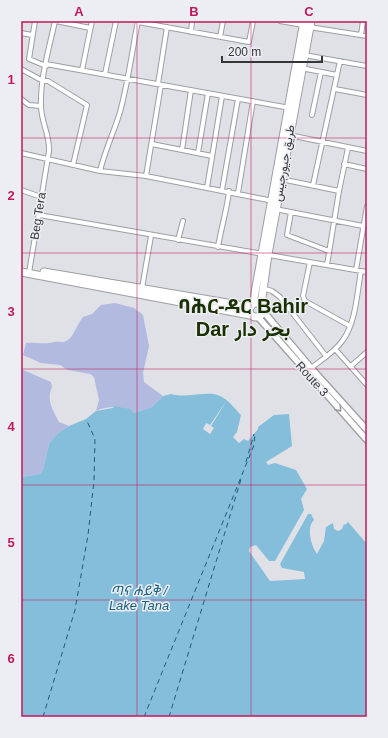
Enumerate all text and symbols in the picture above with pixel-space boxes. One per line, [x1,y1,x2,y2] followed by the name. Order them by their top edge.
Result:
[74,4,84,19] text: A
[189,4,199,19] text: B
[304,4,314,19] text: C
[222,38,322,64] scale bar
[228,45,261,59] text: 200 m
[7,72,15,87] text: 1
[270,123,299,203] street label: طريق جيورجيس
[7,188,15,203] text: 2
[27,191,49,241] street label: Beg Tera
[178,295,308,342] district label: ባሕር-ዳር Bahir Dar بحر دار
[7,304,15,319] text: 3
[293,359,331,400] street label: Route 3
[335,405,342,412] one-way arrow
[7,419,15,434] text: 4
[7,535,15,550] text: 5
[109,583,169,613] water label: ጣና ሐይቅ / Lake Tana
[7,651,15,666] text: 6

